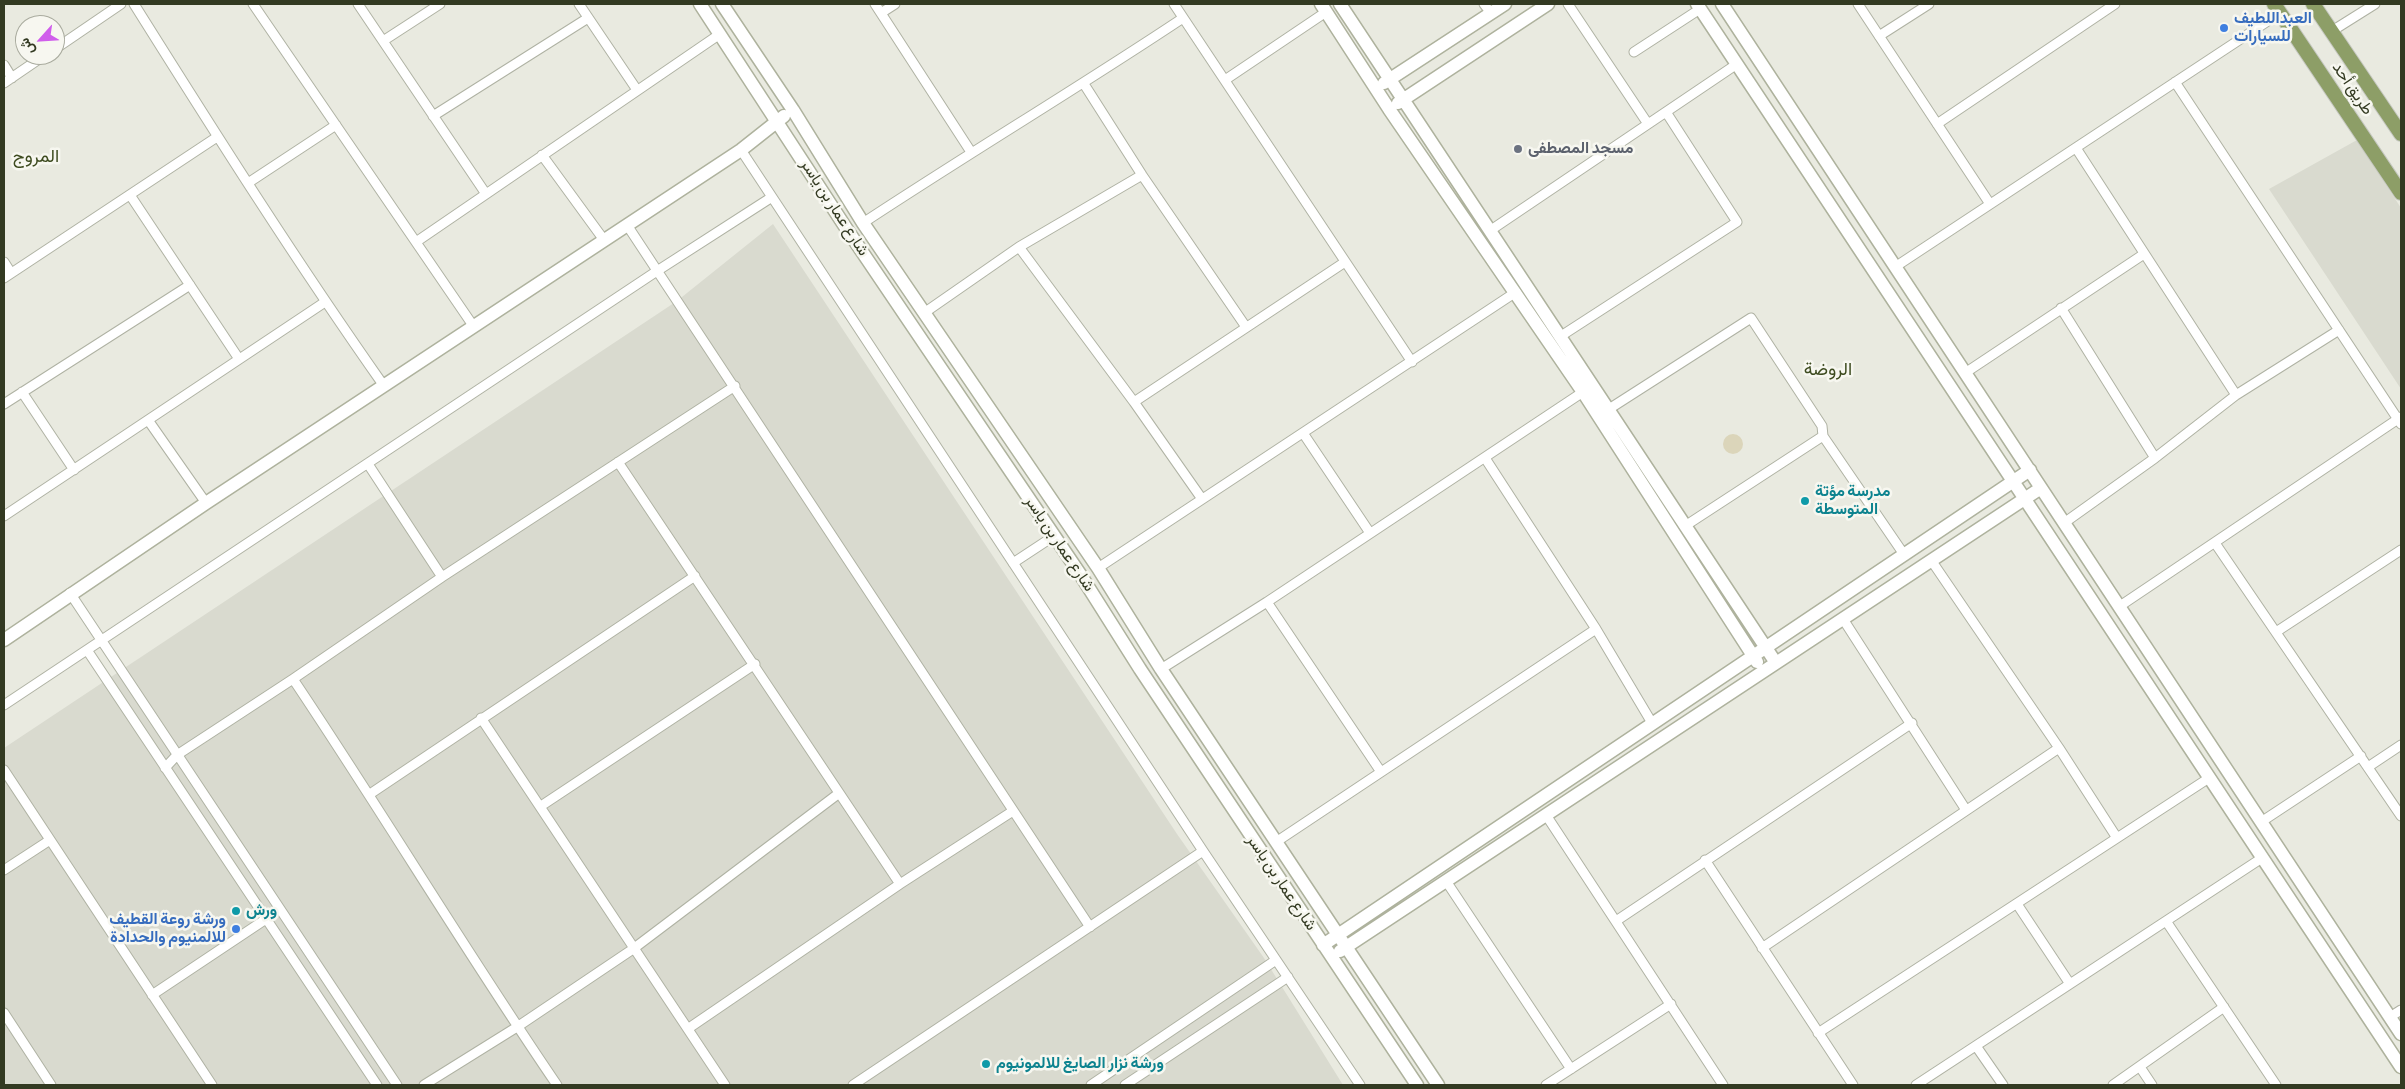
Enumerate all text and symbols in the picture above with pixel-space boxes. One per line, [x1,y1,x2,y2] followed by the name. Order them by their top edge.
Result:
[2234,9,2312,47] place label: العبداللطيف للسيارات
[15,15,65,65] north arrow
[2218,22,2230,34] marker: العبداللطيف للسيارات
[16,35,38,58] text: ش
[2327,59,2377,119] street label: طريق أحد
[1528,139,1633,159] place label: مسجد المصطفى
[1512,143,1524,155] marker: مسجد المصطفى
[13,146,59,168] district label: المروج
[796,156,872,260] street label: شارع عمار بن ياسر
[1804,359,1852,381] district label: الروضة
[1815,482,1891,520] place label: مدرسة مؤتة المتوسطة
[1020,493,1098,595] street label: شارع عمار بن ياسر
[1799,495,1811,507] marker: مدرسة مؤتة المتوسطة
[1242,832,1320,934] street label: شارع عمار بن ياسر
[246,901,277,921] place label: ورش
[230,905,242,917] marker: ورش
[109,910,226,948] place label: ورشة روعة القطيف للالمنيوم والحدادة
[230,923,242,935] marker: ورشة روعة القطيف للالمنيوم والحدادة
[996,1054,1164,1074] place label: ورشة نزار الصايغ للالمونيوم
[980,1058,992,1070] marker: ورشة نزار الصايغ للالمونيوم

